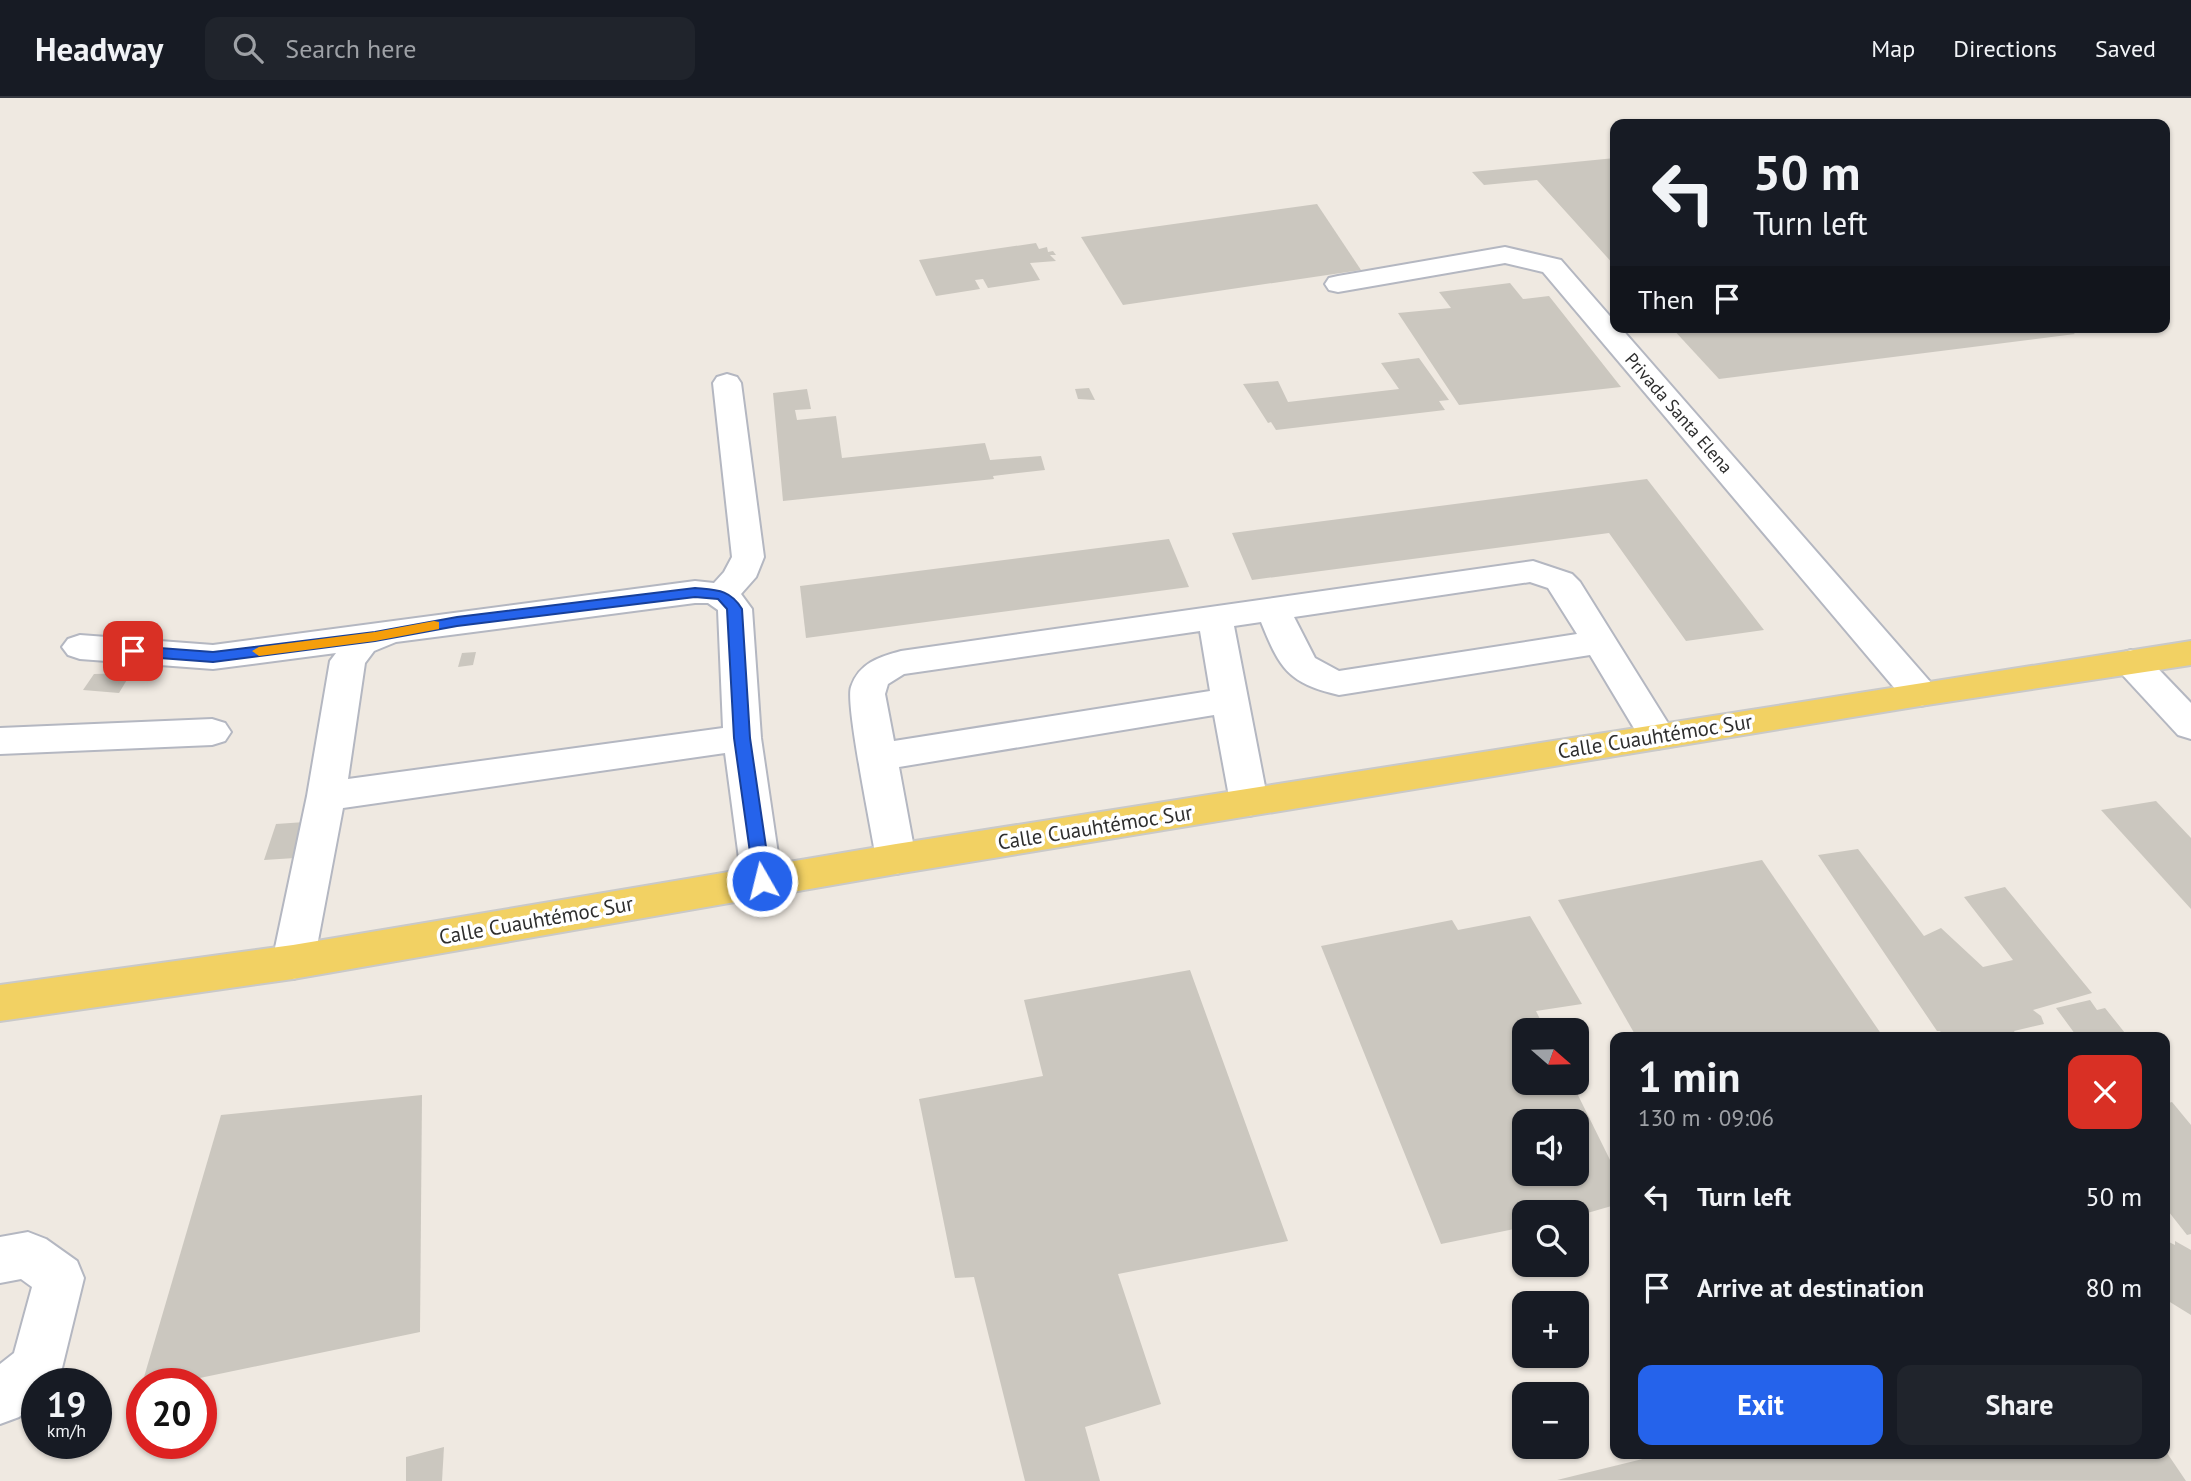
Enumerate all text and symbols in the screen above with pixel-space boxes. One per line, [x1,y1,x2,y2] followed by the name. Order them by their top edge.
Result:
[205,17,695,80] search box
[35,27,163,70] text: Headway
[229,29,267,67] icon: search
[285,32,416,65] text: Search here
[1871,33,1915,64] text: Map
[1953,33,2057,64] text: Directions
[2095,33,2156,64] text: Saved
[1753,140,1860,204] text: 50 m
[1638,147,1729,238] icon: left
[1753,202,1868,244] text: Turn left
[1708,280,1746,318] icon: arrive
[1638,283,1694,316] text: Then
[1620,348,1738,478] street label: Privada Santa Elena
[103,621,163,681] pin
[114,632,152,670] icon: arrive
[1556,707,1754,765] street label: Calle Cuauhtémoc Sur
[996,798,1194,856] street label: Calle Cuauhtémoc Sur
[725,844,799,918] position arrow
[437,890,635,950] street label: Calle Cuauhtémoc Sur
[1512,1018,1589,1096] north arrow
[1512,1018,1589,1459] map controls
[1638,1049,1740,1104] text: 1 min
[2068,1055,2142,1129] button: close
[1638,1103,1774,1132] text: 130 m · 09:06
[1512,1109,1589,1186] button: sound
[1638,1178,1676,1216] icon: left
[1697,1180,1791,1213] text: Turn left
[2086,1180,2142,1213] text: 50 m
[1512,1200,1589,1277] button: search
[1638,1269,1676,1307] icon: arrive
[1697,1271,1924,1304] text: Arrive at destination
[2086,1271,2142,1304] text: 80 m
[1512,1291,1589,1368] button: +
[1638,1365,1883,1445] button: Exit
[1897,1365,2142,1445] button: Share
[126,1368,217,1459] speed limit sign: 20
[47,1381,86,1427] text: 19
[1512,1382,1589,1459] button: −
[47,1419,86,1442] text: km/h

